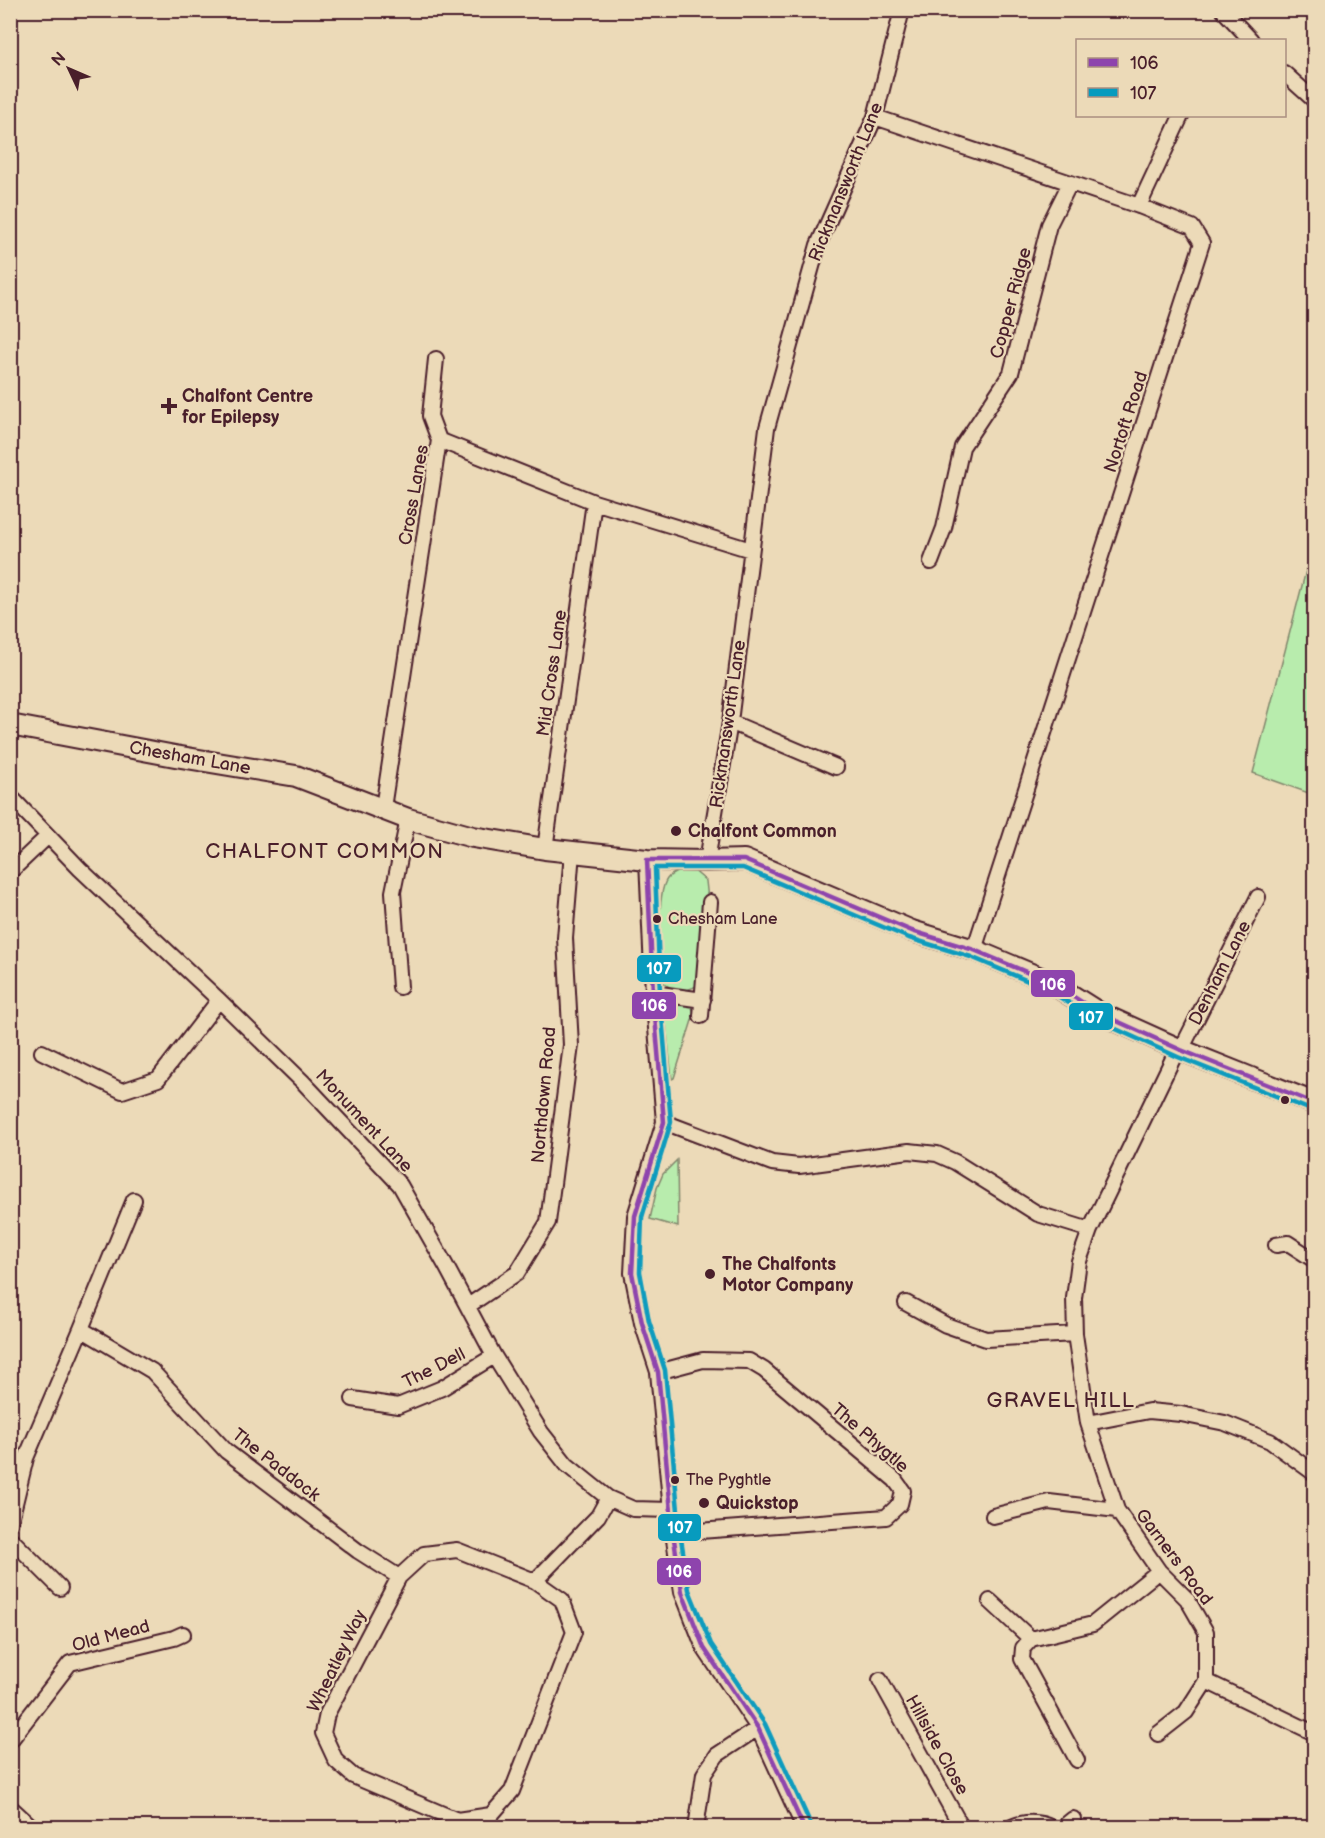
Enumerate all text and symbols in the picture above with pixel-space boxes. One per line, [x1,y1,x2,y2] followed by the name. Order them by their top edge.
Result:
[39,39,99,99] north arrow
[1076,39,1286,117] legend
[48,49,70,71] text: N
[1130,53,1159,74] text: 106
[1130,83,1157,104] text: 107
[805,99,888,265] street label: Rickmansworth Lane
[986,245,1036,361] street label: Copper Ridge
[1100,369,1152,475] street label: Nortoft Road
[182,386,313,428] place label: Chalfont Centre for Epilepsy
[160,397,178,415] marker: Chalfont Centre for Epilepsy
[395,443,433,547] street label: Cross Lanes
[533,608,571,738] street label: Mid Cross Lane
[706,638,750,809] street label: Rickmansworth Lane
[128,737,253,779] street label: Chesham Lane
[688,821,837,842] place label: Chalfont Common
[669,824,683,838] marker: Chalfont Common
[205,839,445,864] district label: CHALFONT COMMON
[668,910,778,929] place label: Chesham Lane
[651,913,663,925] marker: Chesham Lane
[1185,917,1255,1029] street label: Denham Lane
[636,954,682,983] line badge: 107
[646,960,672,979] text: 107
[1030,969,1076,998] line badge: 106
[1040,976,1067,995] text: 106
[631,991,677,1020] line badge: 106
[641,997,668,1016] text: 106
[1068,1002,1114,1031] line badge: 107
[1078,1009,1104,1028] text: 107
[528,1026,560,1164] street label: Northdown Road
[311,1065,417,1177] street label: Monument Lane
[1279,1094,1291,1106] unlabelled marker
[722,1254,854,1296] place label: The Chalfonts Motor Company
[703,1267,717,1281] marker: The Chalfonts Motor Company
[399,1343,469,1393] street label: The Dell
[987,1388,1135,1413] district label: GRAVEL HILL
[827,1399,913,1477] street label: The Phygtle
[228,1424,324,1506] street label: The Paddock
[686,1471,772,1490] place label: The Pyghtle
[669,1474,681,1486] marker: The Pyghtle
[716,1493,799,1514] place label: Quickstop
[697,1496,711,1510] marker: Quickstop
[1131,1505,1217,1609] street label: Garners Road
[657,1513,702,1542] line badge: 107
[667,1519,693,1538] text: 107
[656,1557,702,1586] line badge: 106
[666,1563,693,1582] text: 106
[303,1606,371,1716] street label: Wheatley Way
[70,1616,152,1656] street label: Old Mead
[901,1691,973,1799] street label: Hillside Close

